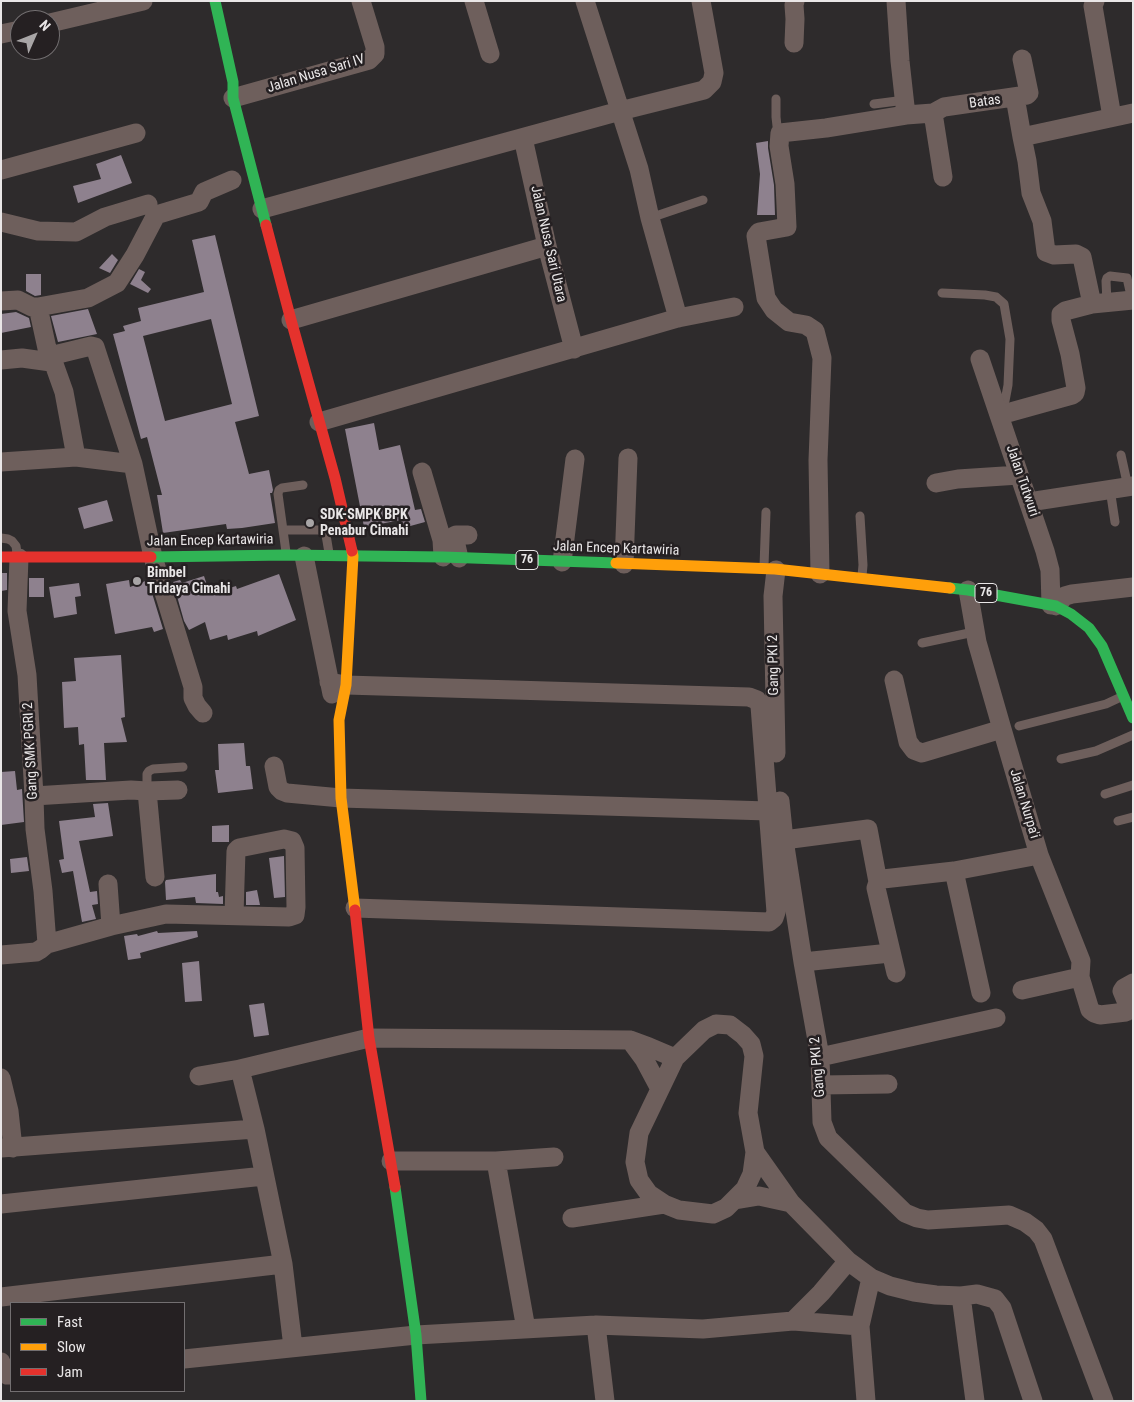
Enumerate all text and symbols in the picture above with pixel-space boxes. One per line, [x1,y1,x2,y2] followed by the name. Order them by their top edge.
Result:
[10,10,60,60] north arrow
[36,17,54,34] text: N
[265,51,367,97] street label: Jalan Nusa Sari IV
[968,91,1002,113] street label: Batas
[526,184,570,304] street label: Jalan Nusa Sari Utara
[1002,443,1042,519] street label: Jalan Tutwuri
[320,507,409,540] place label: SDK-SMPK BPK Penabur Cimahi
[304,517,316,529] marker: SDK-SMPK BPK Penabur Cimahi
[147,531,273,551] street label: Jalan Encep Kartawiria
[552,538,680,560] street label: Jalan Encep Kartawiria
[516,550,538,570] road number: 76
[147,565,231,598] place label: Bimbel Tridaya Cimahi
[131,575,143,587] marker: Bimbel Tridaya Cimahi
[975,584,997,602] road number: 76
[765,634,783,696] street label: Gang PKI 2
[20,702,42,800] street label: Gang SMK PGRI 2
[1005,767,1043,841] street label: Jalan Nurpa'i
[807,1036,829,1098] street label: Gang PKI 2
[10,1302,185,1392] legend
[57,1313,82,1331] text: Fast
[57,1338,86,1356] text: Slow
[57,1363,83,1381] text: Jam

